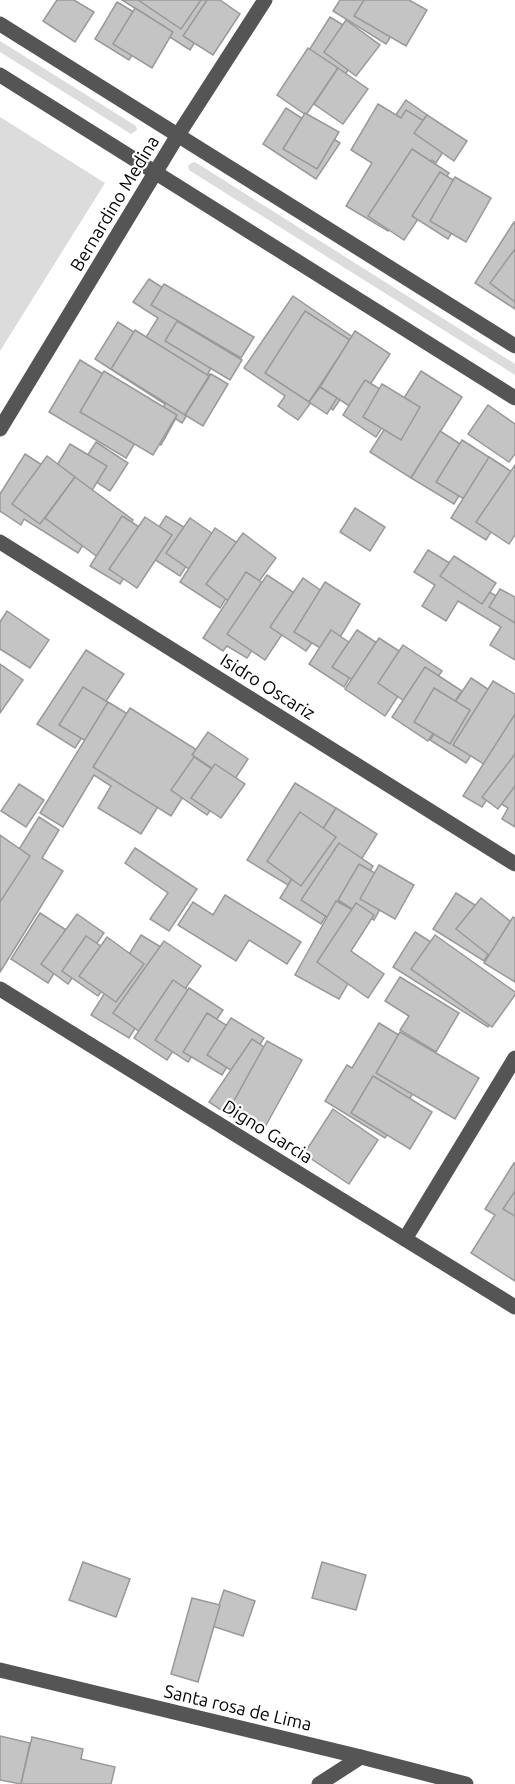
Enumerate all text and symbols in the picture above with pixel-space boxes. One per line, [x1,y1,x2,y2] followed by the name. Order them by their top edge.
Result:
[66,132,162,274] street label: Bernardino Medina
[217,649,319,723] street label: Isidro Oscariz
[219,1095,317,1167] street label: Digno Garcia
[162,1680,314,1734] street label: Santa rosa de Lima

